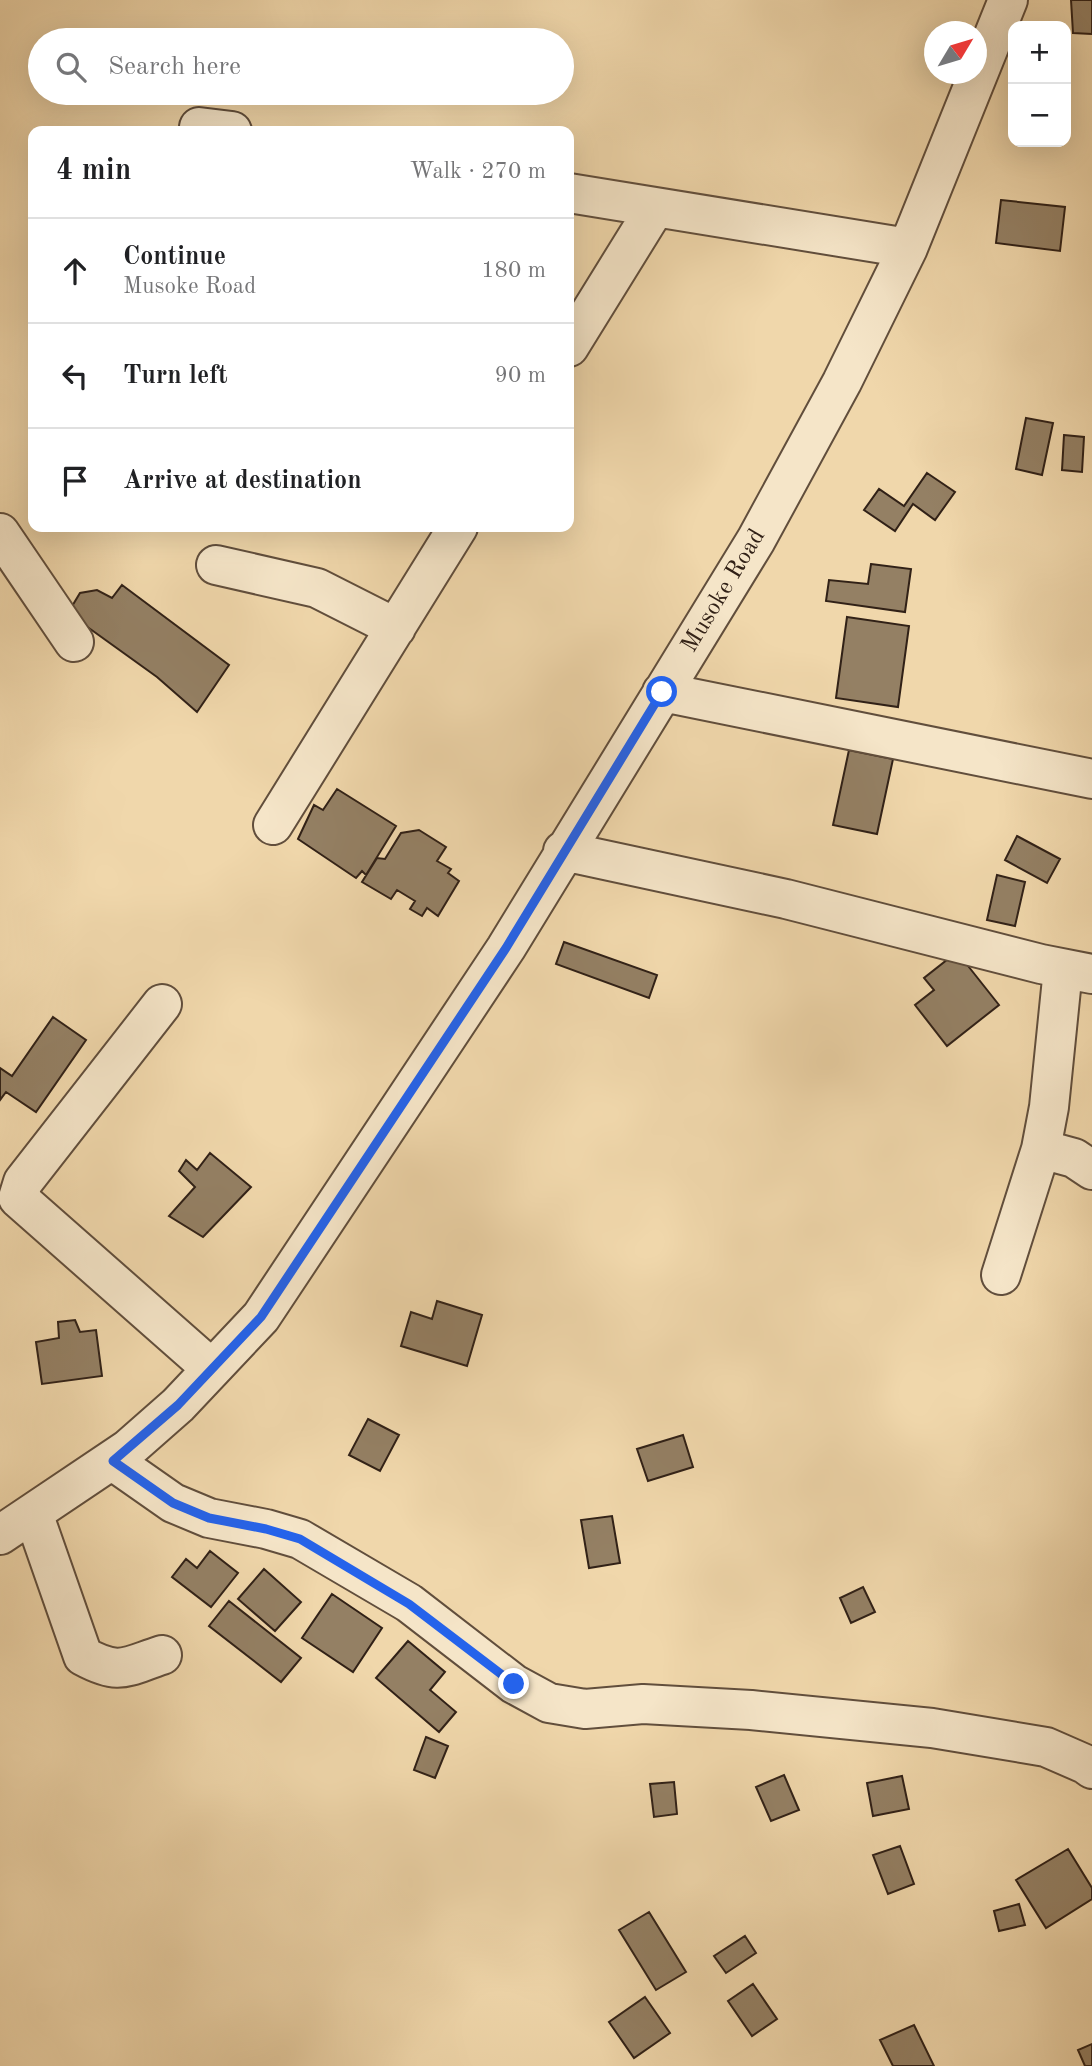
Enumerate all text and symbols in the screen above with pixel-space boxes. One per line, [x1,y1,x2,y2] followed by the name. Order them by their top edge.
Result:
[924,21,987,84] north arrow
[1008,21,1071,147] map controls
[1008,21,1071,84] button: +
[28,28,574,105] search box
[52,48,90,86] icon: search
[108,54,241,80] text: Search here
[1008,84,1071,147] button: −
[56,156,131,186] text: 4 min
[410,160,546,183] text: Walk · 270 m
[123,244,226,270] text: Continue
[56,252,94,290] icon: ahead
[481,259,546,282] text: 180 m
[123,275,256,298] text: Musoke Road
[56,357,94,395] icon: left
[123,363,228,389] text: Turn left
[495,364,546,387] text: 90 m
[56,462,94,500] icon: arrive
[123,468,362,494] text: Arrive at destination
[678,525,770,657] street label: Musoke Road
[646,676,677,707] route start
[498,1668,529,1699] route end

